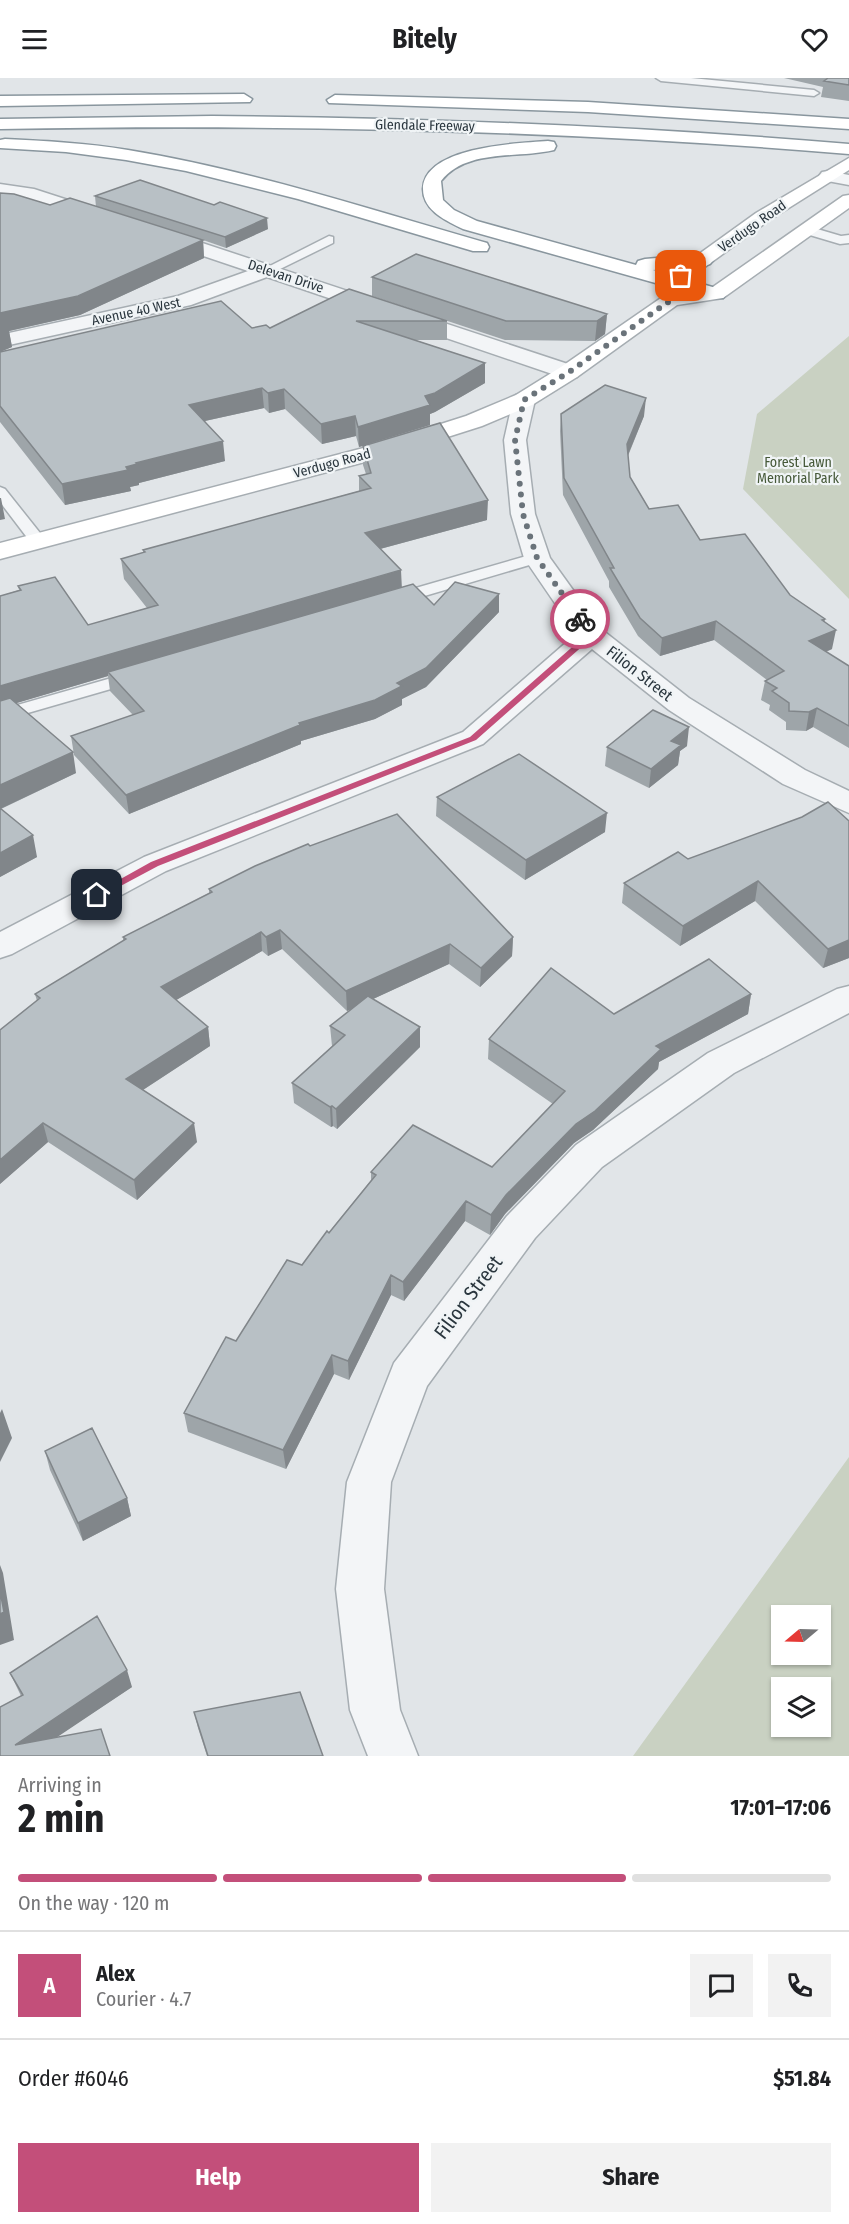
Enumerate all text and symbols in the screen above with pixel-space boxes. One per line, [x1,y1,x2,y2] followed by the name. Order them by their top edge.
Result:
[18,23,51,56] icon: menu
[392,23,457,55] text: Bitely
[798,23,831,56] icon: heart
[375,116,476,135] street label: Glendale Freeway
[715,197,790,256] street label: Verdugo Road
[655,250,706,301] pin
[246,256,326,297] street label: Delevan Drive
[664,259,697,292] icon: bag
[90,294,183,329] street label: Avenue 40 West
[292,445,373,482] street label: Verdugo Road
[757,454,839,487] park label: Forest Lawn Memorial Park
[550,589,610,649] courier
[564,603,597,636] icon: bike
[603,642,677,706] street label: Filion Street
[71,869,122,920] pin
[80,878,113,911] icon: home
[429,1250,507,1344] street label: Filion Street
[771,1605,831,1665] north arrow
[771,1605,831,1737] map controls
[771,1677,831,1737] button: layers
[18,1773,102,1797] text: Arriving in
[730,1794,831,1821] text: 17:01–17:06
[18,1796,104,1842] text: 2 min
[18,1891,169,1915] text: On the way · 120 m
[690,1954,753,2017] button: chat
[768,1954,831,2017] button: phone
[96,1960,135,1987] text: Alex
[44,1972,55,1999] text: A
[96,1987,191,2011] text: Courier · 4.7
[18,2065,129,2092] text: Order #6046
[773,2065,831,2092] text: $51.84
[18,2143,419,2212] button: Help
[431,2143,831,2212] button: Share

